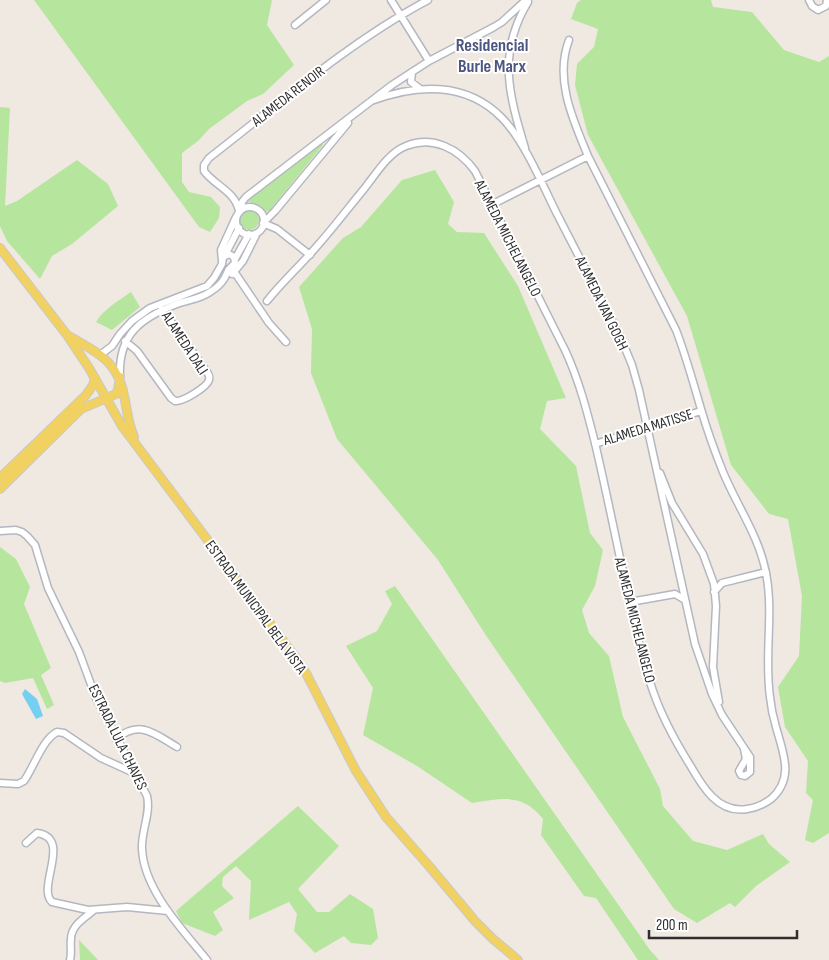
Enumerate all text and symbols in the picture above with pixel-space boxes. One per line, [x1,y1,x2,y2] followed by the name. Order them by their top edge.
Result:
[456,35,528,77] district label: Residencial Burle Marx
[247,62,329,132] street label: ALAMEDA RENOIR
[469,176,545,300] street label: ALAMEDA MICHELANGELO
[570,252,633,353] street label: ALAMEDA VAN GOGH
[157,307,212,379] street label: ALAMEDA DALI
[600,405,695,450] street label: ALAMEDA MATISSE
[201,537,311,678] street label: ESTRADA MUNICIPAL BELA VISTA
[609,554,659,685] street label: ALAMEDA MICHELANGELO
[84,681,151,793] street label: ESTRADA LULA CHAVES
[649,908,796,940] scale bar
[656,916,688,935] text: 200 m

